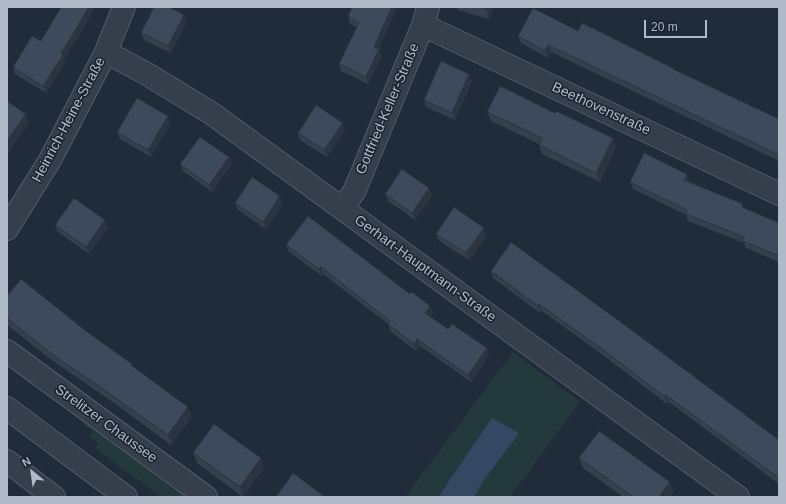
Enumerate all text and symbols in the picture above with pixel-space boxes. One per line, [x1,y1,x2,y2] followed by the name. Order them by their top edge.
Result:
[646,12,709,38] scale bar
[651,20,678,34] text: 20 m
[353,41,423,177] street label: Gottfried-Keller-Straße
[29,55,109,185] street label: Heinrich-Heine-Straße
[549,79,653,139] street label: Beethovenstraße
[351,212,499,326] street label: Gerhart-Hauptmann-Straße
[52,381,160,467] street label: Strelitzer Chaussee
[12,452,52,492] north arrow
[20,454,33,469] text: N

